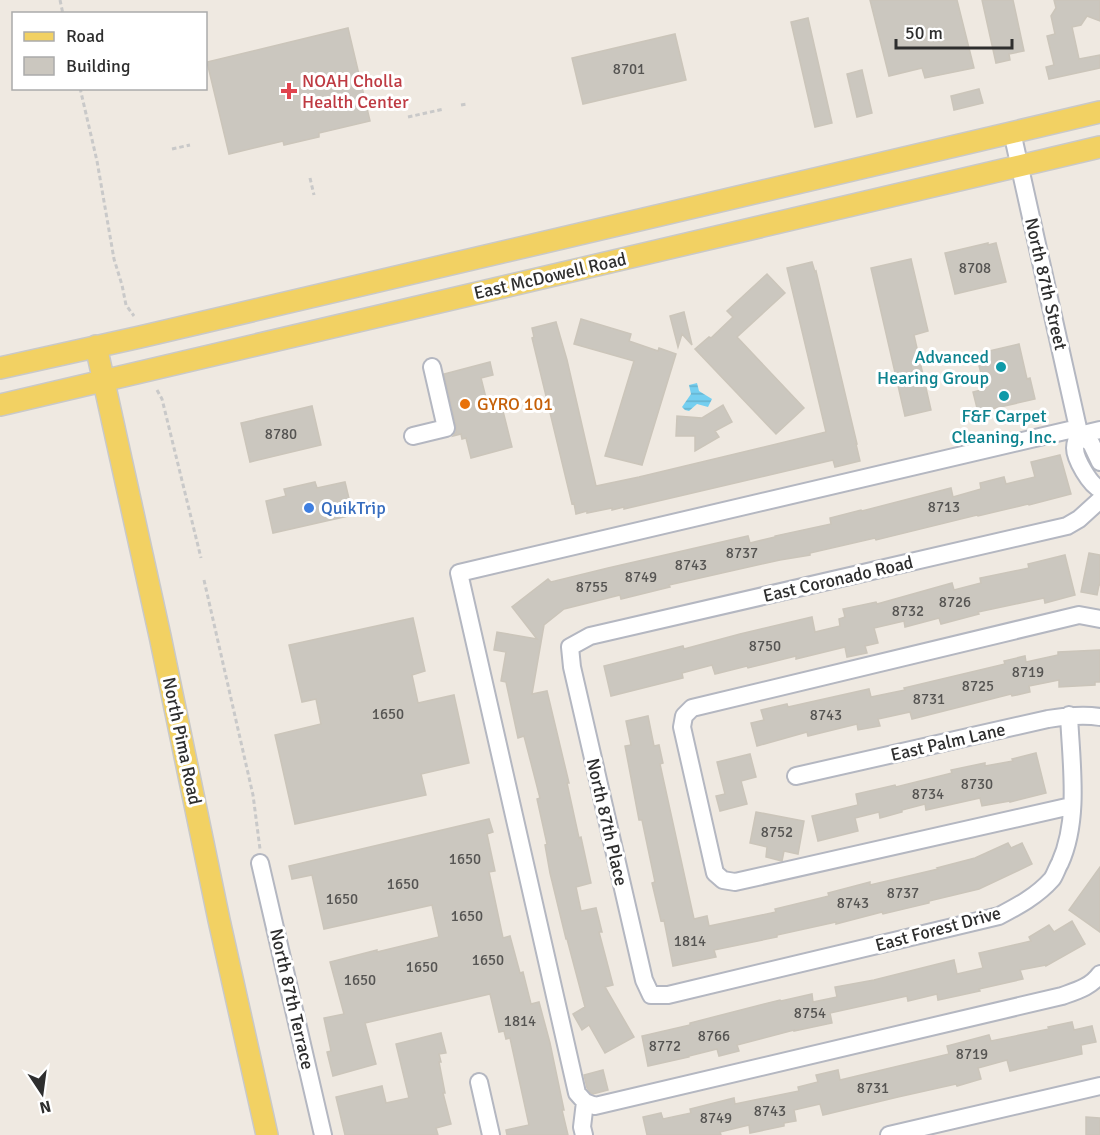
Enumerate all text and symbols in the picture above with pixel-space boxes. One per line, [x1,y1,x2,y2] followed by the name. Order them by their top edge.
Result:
[12,12,207,90] legend
[896,12,1012,50] scale bar
[905,22,943,44] text: 50 m
[66,25,105,47] text: Road
[66,55,130,77] text: Building
[613,60,645,78] house number: 8701
[302,70,409,113] place label: NOAH Cholla Health Center
[280,82,298,100] marker: NOAH Cholla Health Center
[1020,216,1072,352] street label: North 87th Street
[472,248,628,304] street label: East McDowell Road
[959,259,991,277] house number: 8708
[877,346,989,389] place label: Advanced Hearing Group
[994,360,1008,374] marker: Advanced Hearing Group
[997,389,1011,403] marker: F&F Carpet Cleaning, Inc.
[477,393,553,415] place label: GYRO 101
[458,397,472,411] marker: GYRO 101
[951,405,1057,448] place label: F&F Carpet Cleaning, Inc.
[265,425,297,443] house number: 8780
[321,497,386,519] place label: QuikTrip
[928,498,960,516] house number: 8713
[302,501,316,515] marker: QuikTrip
[726,544,758,562] house number: 8737
[761,551,915,607] street label: East Coronado Road
[675,556,707,574] house number: 8743
[625,568,657,586] house number: 8749
[576,578,608,596] house number: 8755
[939,593,971,611] house number: 8726
[892,602,924,620] house number: 8732
[749,637,781,655] house number: 8750
[1012,663,1044,681] house number: 8719
[158,675,206,807] street label: North Pima Road
[962,677,994,695] house number: 8725
[913,690,945,708] house number: 8731
[372,705,404,723] house number: 1650
[810,706,842,724] house number: 8743
[889,718,1007,766] street label: East Palm Lane
[582,756,632,888] street label: North 87th Place
[961,775,993,793] house number: 8730
[912,785,944,803] house number: 8734
[761,823,793,841] house number: 8752
[449,850,481,868] house number: 1650
[387,875,419,893] house number: 1650
[887,884,919,902] house number: 8737
[326,890,358,908] house number: 1650
[837,894,869,912] house number: 8743
[873,902,1003,956] street label: East Forest Drive
[451,907,483,925] house number: 1650
[265,926,319,1072] street label: North 87th Terrace
[674,932,706,950] house number: 1814
[472,951,504,969] house number: 1650
[406,958,438,976] house number: 1650
[344,971,376,989] house number: 1650
[794,1004,826,1022] house number: 8754
[504,1012,536,1030] house number: 1814
[698,1027,730,1045] house number: 8766
[649,1037,681,1055] house number: 8772
[956,1045,988,1063] house number: 8719
[12,1063,72,1123] north arrow
[857,1079,889,1097] house number: 8731
[37,1096,53,1118] text: N
[754,1102,786,1120] house number: 8743
[700,1109,732,1127] house number: 8749

